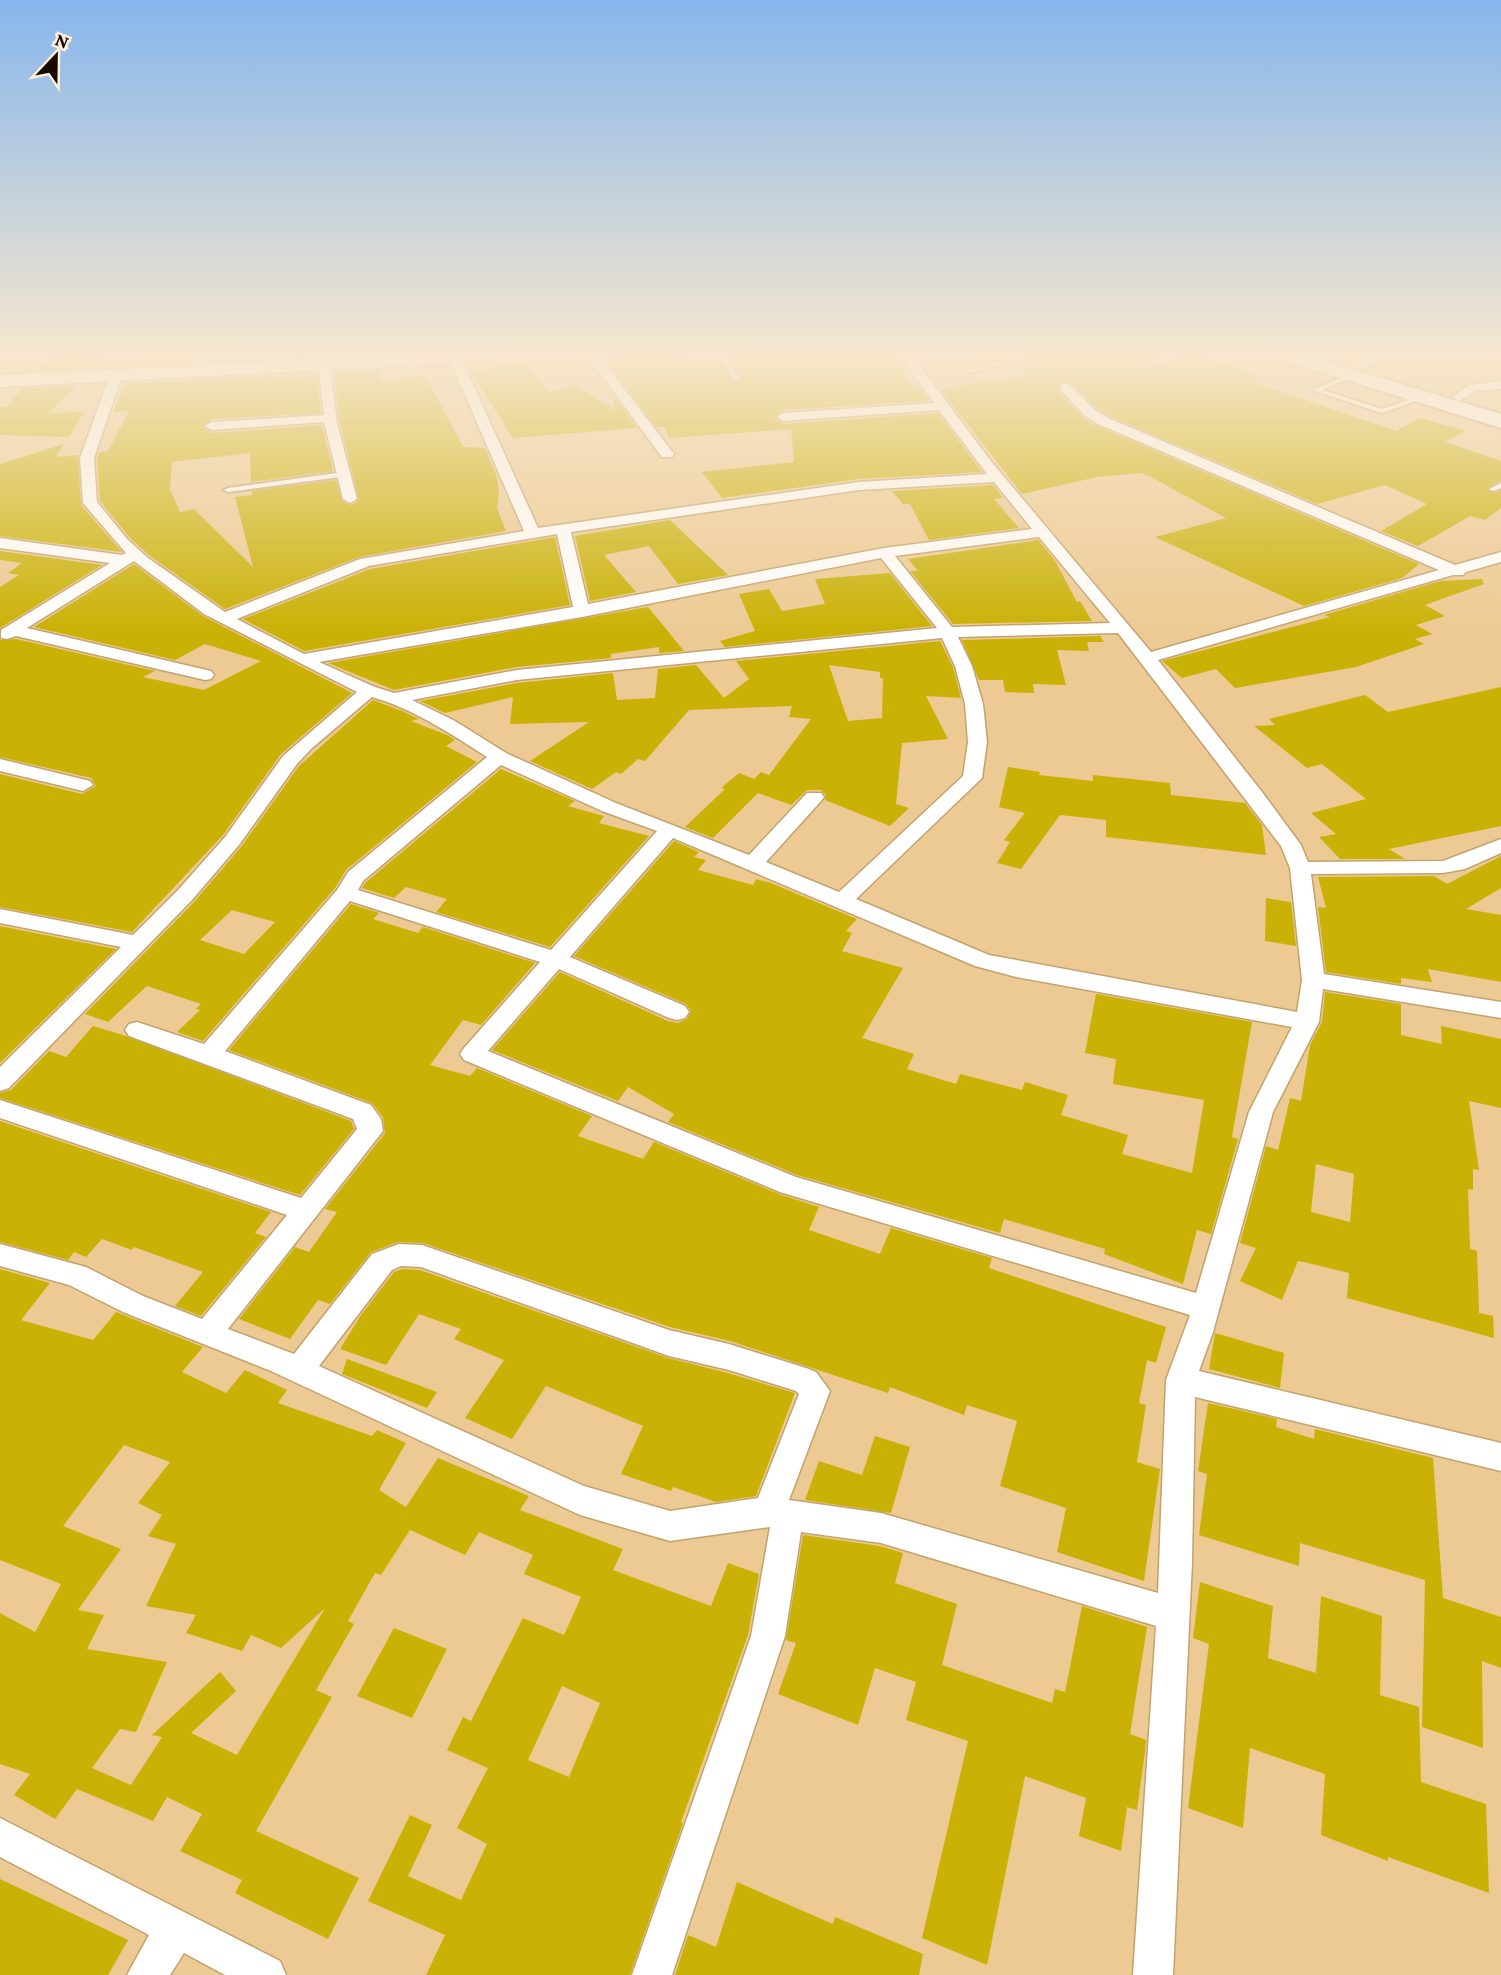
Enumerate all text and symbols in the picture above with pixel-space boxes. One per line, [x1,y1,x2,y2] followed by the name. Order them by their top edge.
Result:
[21,21,91,91] north arrow
[52,29,72,53] text: N

